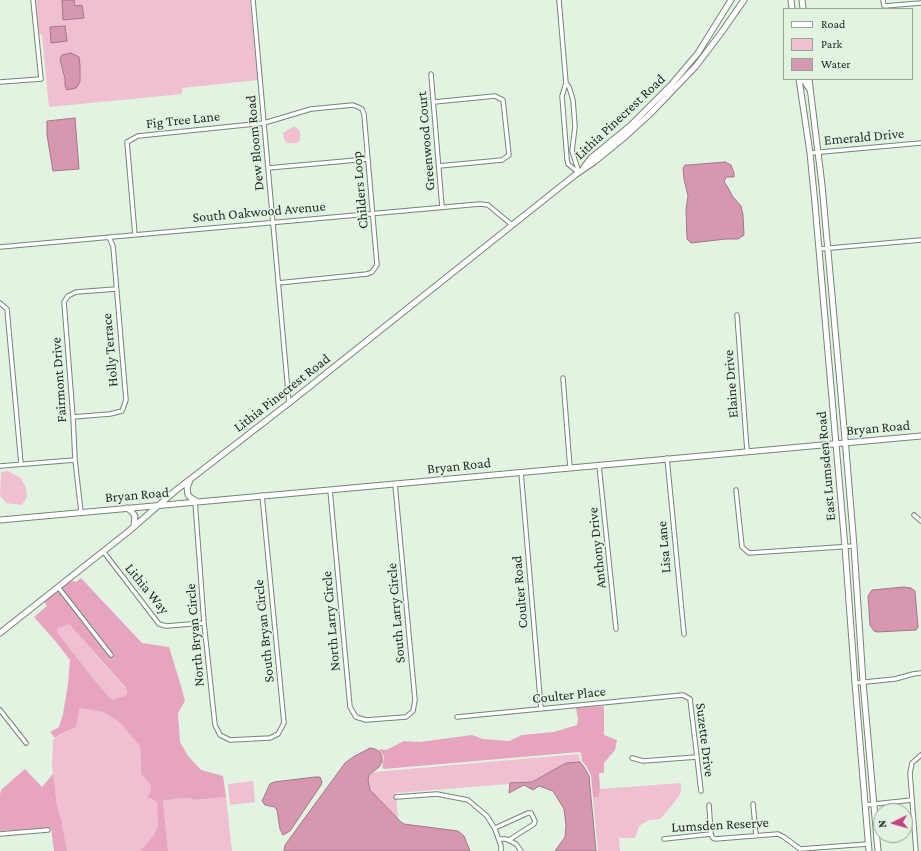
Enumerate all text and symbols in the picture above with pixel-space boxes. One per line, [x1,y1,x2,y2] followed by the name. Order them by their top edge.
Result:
[783,8,913,80] legend
[821,17,845,31] text: Road
[821,37,842,51] text: Park
[821,57,850,71] text: Water
[571,71,669,163] street label: Lithia Pinecrest Road
[413,91,439,191] street label: Greenwood Court
[242,95,268,191] street label: Dew Bloom Road
[145,108,221,132] street label: Fig Tree Lane
[823,125,905,149] street label: Emerald Drive
[348,150,372,230] street label: Childers Loop
[192,198,326,226] street label: South Oakwood Avenue
[98,312,122,388] street label: Holly Terrace
[48,337,70,423] street label: Fairmont Drive
[720,349,742,419] street label: Elaine Drive
[230,350,334,436] street label: Lithia Pinecrest Road
[813,411,839,521] street label: East Lumsden Road
[845,417,911,439] street label: Bryan Road
[426,454,492,478] street label: Bryan Road
[104,484,170,506] street label: Bryan Road
[584,507,610,589] street label: Anthony Drive
[653,520,675,574] street label: Lisa Lane
[508,555,532,629] street label: Coulter Road
[121,560,173,618] street label: Lithia Way
[383,562,409,664] street label: South Larry Circle
[318,570,344,672] street label: North Larry Circle
[250,579,278,683] street label: South Bryan Circle
[182,583,208,687] street label: North Bryan Circle
[532,683,606,707] street label: Coulter Place
[692,702,718,778] street label: Suzette Drive
[873,803,913,843] north arrow
[671,814,769,836] street label: Lumsden Reserve
[876,820,888,828] text: N

